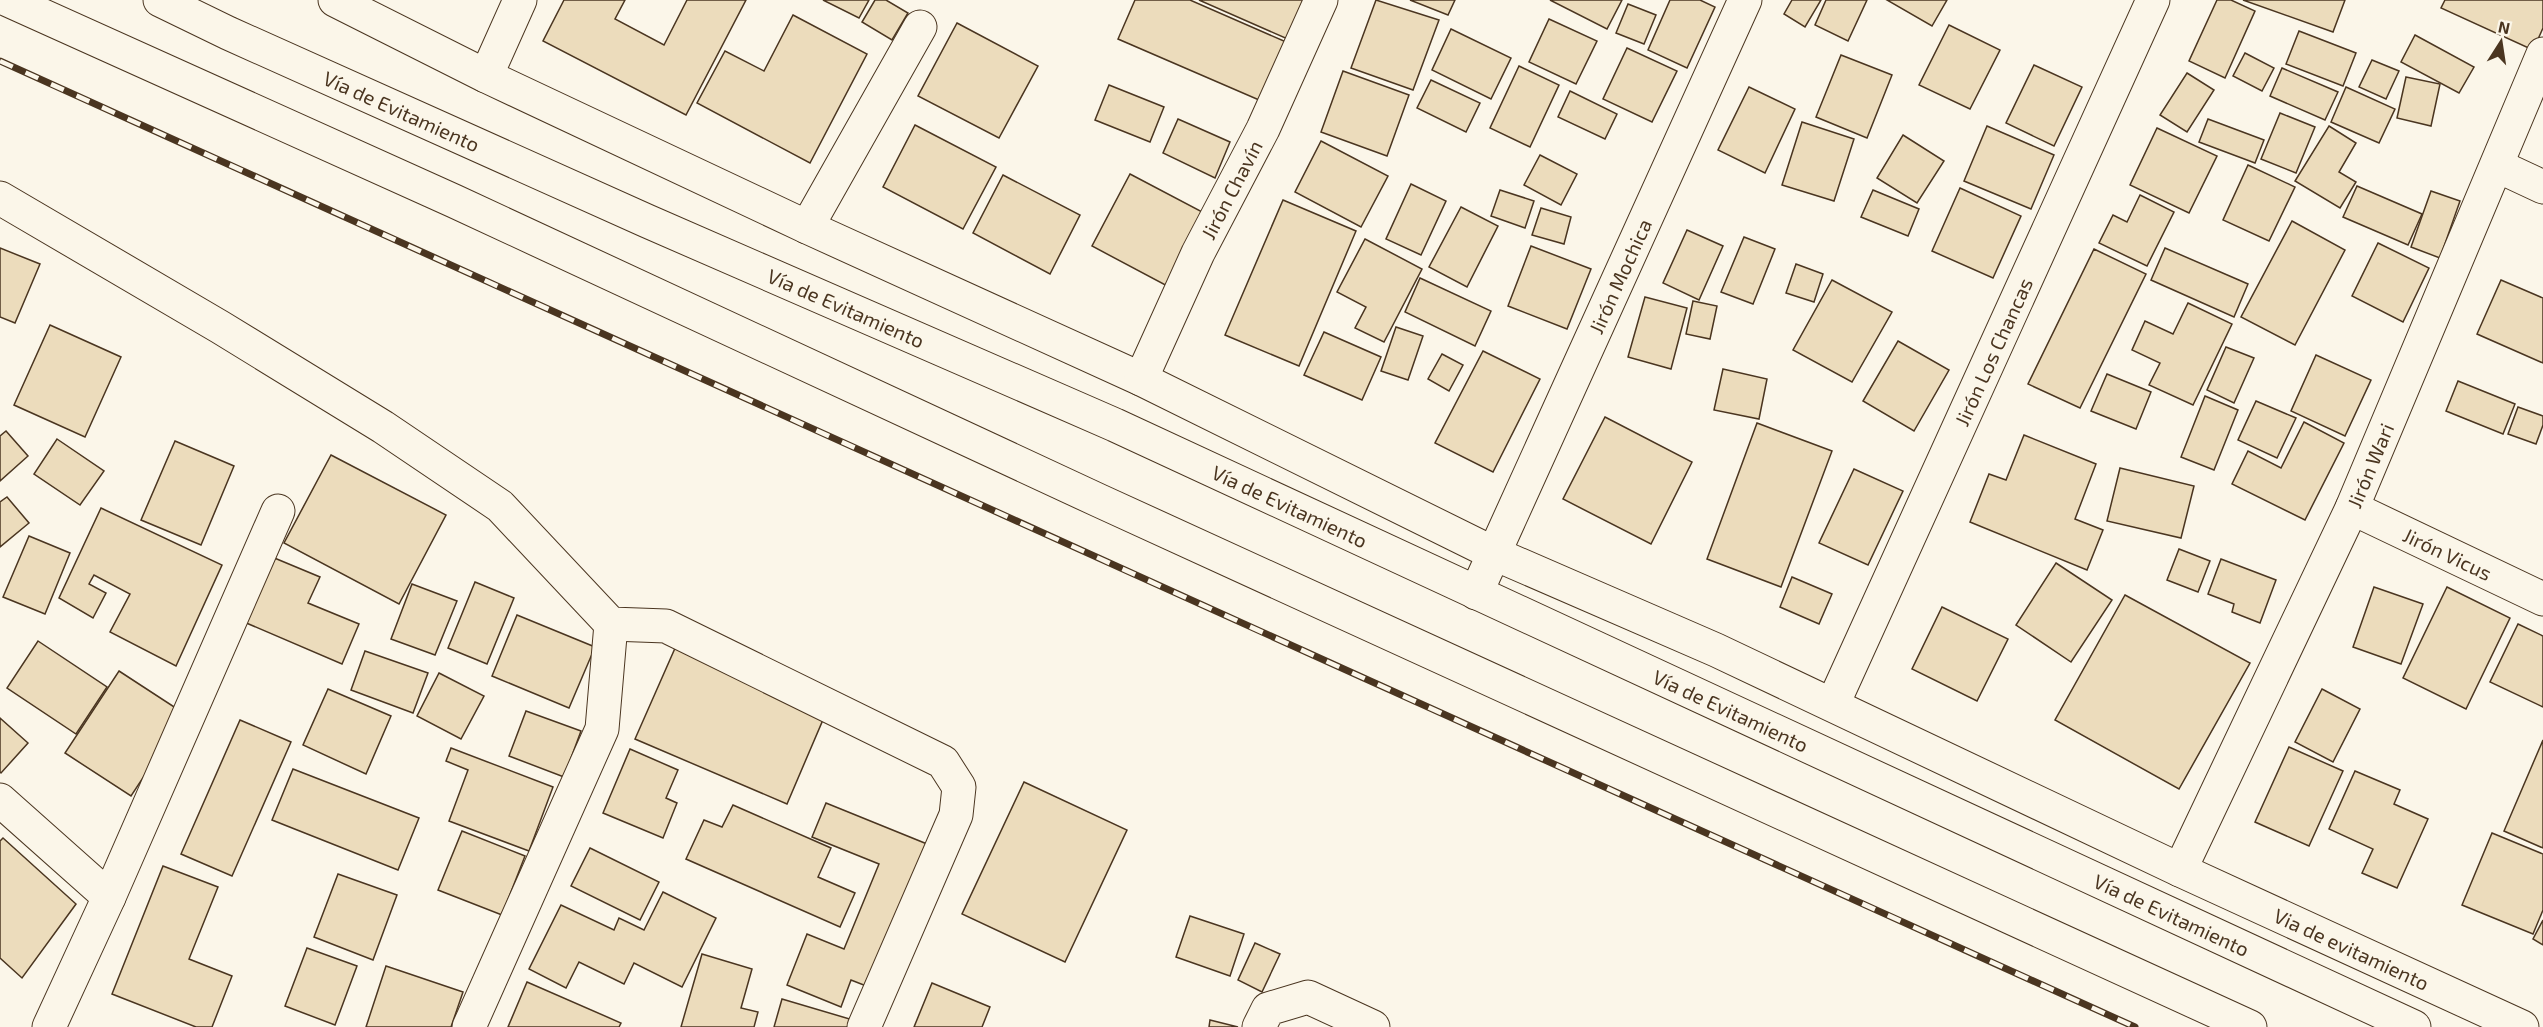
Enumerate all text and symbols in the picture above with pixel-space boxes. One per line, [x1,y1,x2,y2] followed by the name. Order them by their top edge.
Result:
[2471,12,2531,72] north arrow
[2497,16,2512,37] text: N
[320,65,484,156] street label: Vía de Evitamiento
[1196,136,1267,243] street label: Jirón Chavín
[1583,215,1656,337] street label: Jirón Mochica
[764,263,928,352] street label: Vía de Evitamiento
[1949,274,2037,429] street label: Jirón Los Chancas
[2342,420,2398,511] street label: Jirón Wari
[1208,460,1371,552] street label: Vía de Evitamiento
[2400,522,2496,585] street label: Jirón Vicus
[1649,664,1812,757] street label: Vía de Evitamiento
[2090,868,2253,961] street label: Vía de Evitamiento
[2270,903,2433,995] street label: Via de evitamiento

